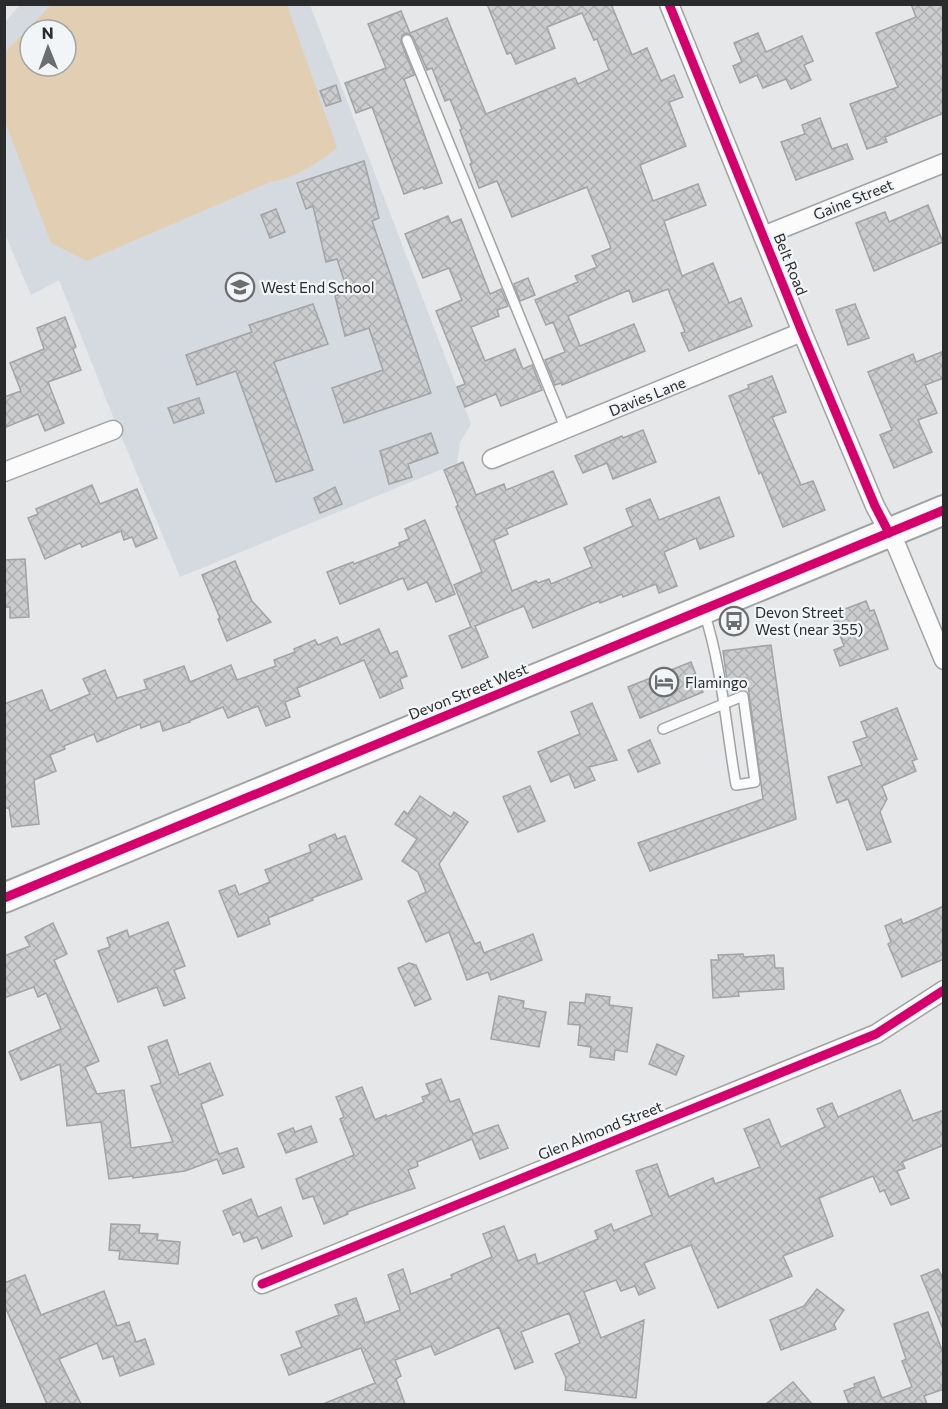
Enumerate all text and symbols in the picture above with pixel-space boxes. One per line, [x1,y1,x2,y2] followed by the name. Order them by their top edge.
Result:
[18,18,78,78] north arrow
[42,23,54,42] text: N
[810,175,896,223] street label: Gaine Street
[770,230,812,298] street label: Belt Road
[224,271,256,303] school or university icon: West End School
[261,278,375,296] place label: West End School
[606,372,688,419] street label: Davies Lane
[755,603,863,638] place label: Devon Street West (near 355)
[718,605,750,637] bus stop icon: Devon Street West (near 355)
[406,659,530,723] street label: Devon Street West
[648,666,680,698] hotel icon: Flamingo
[685,673,748,691] place label: Flamingo
[535,1097,665,1163] street label: Glen Almond Street

